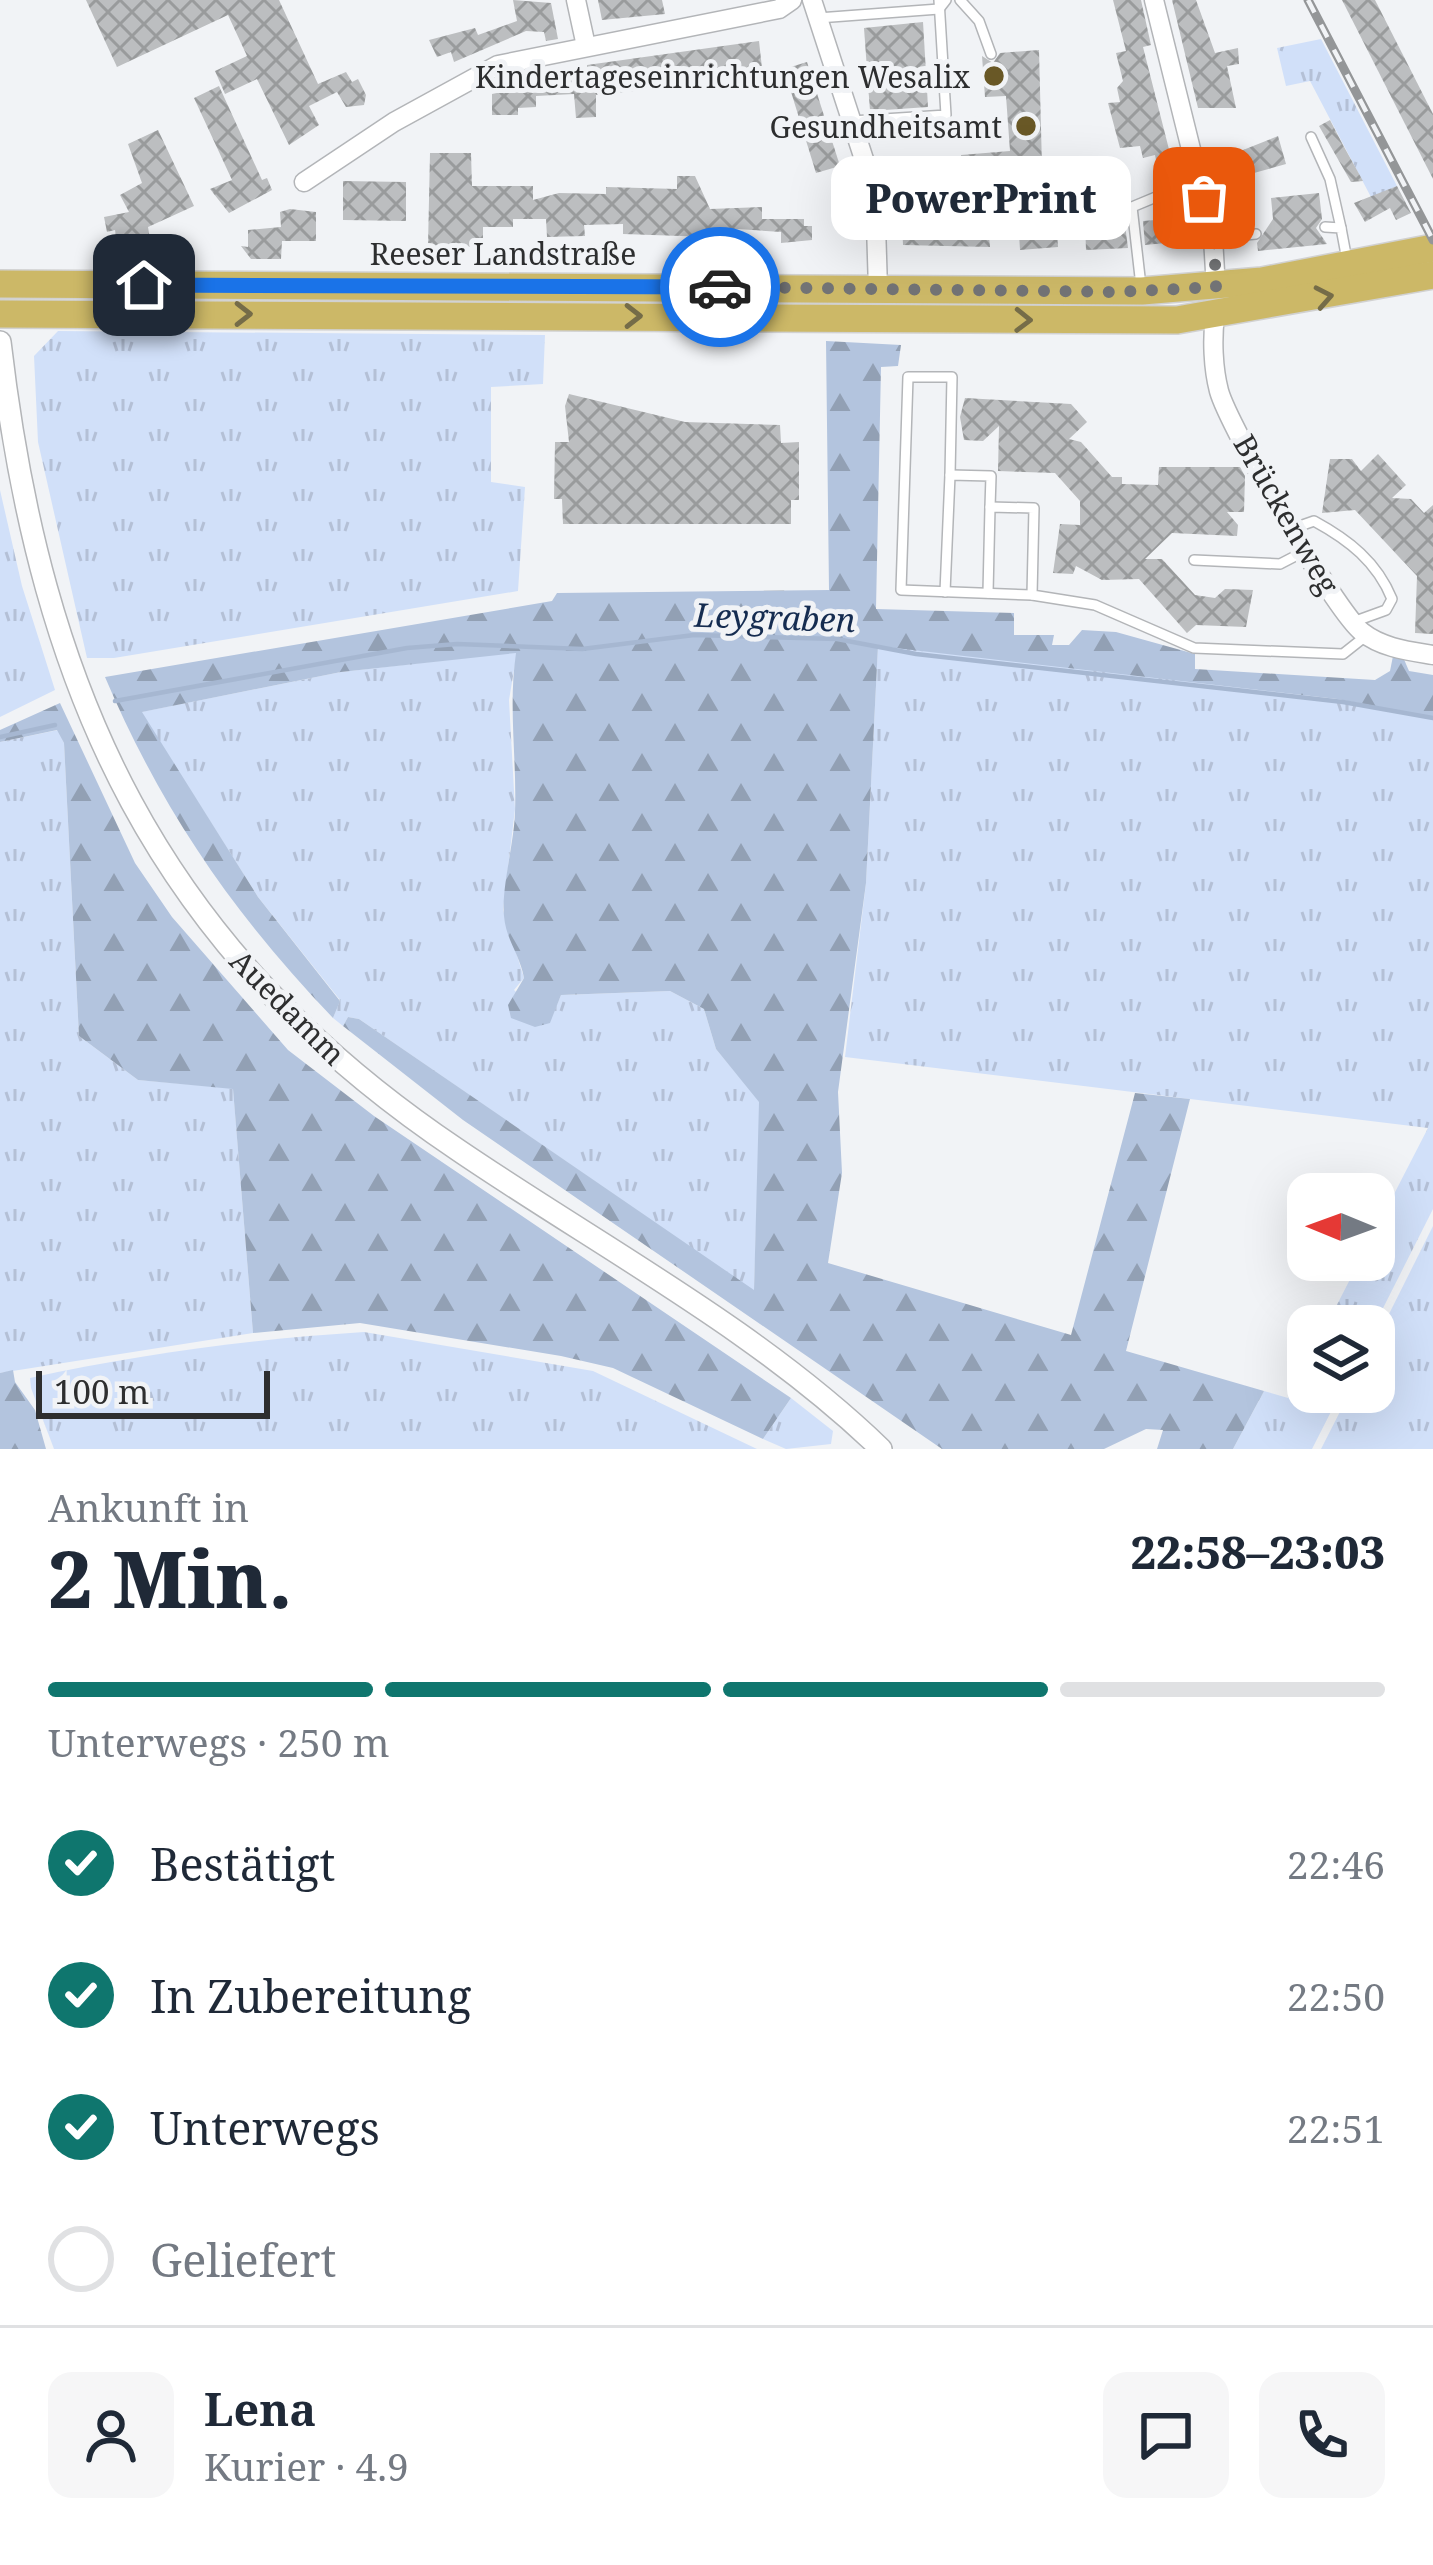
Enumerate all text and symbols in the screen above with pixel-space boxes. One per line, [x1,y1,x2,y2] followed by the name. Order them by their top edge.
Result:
[475,56,971,97] place label: Kindertageseinrichtungen Wesalix
[981,63,1007,89] marker: Kindertageseinrichtungen Wesalix
[770,106,1002,147] place label: Gesundheitsamt
[1013,113,1039,139] marker: Gesundheitsamt
[1153,147,1255,249] pin
[832,156,1132,240] callout: PowerPrint
[1171,165,1237,231] icon: bag
[865,171,1097,224] text: PowerPrint
[660,227,780,347] courier
[370,233,636,274] street label: Reeser Landstraße
[93,234,195,336] pin
[111,252,177,318] icon: home
[687,254,753,320] icon: car
[1314,285,1334,311] one-way arrow
[234,301,253,327] one-way arrow
[625,303,643,329] one-way arrow
[1015,307,1033,333] one-way arrow
[1225,427,1349,601] street label: Brückenweg
[693,592,857,642] water label: Leygraben
[221,940,355,1074] street label: Auedamm
[1287,1173,1395,1281] north arrow
[1287,1173,1395,1413] map controls
[1287,1305,1395,1413] button: layers
[36,1365,270,1418] scale bar
[54,1369,149,1414] text: 100 m
[48,1480,249,1533] text: Ankunft in
[1130,1521,1385,1582] text: 22:58–23:03
[48,1525,293,1631] text: 2 Min.
[48,1715,390,1768] text: Unterwegs · 250 m
[48,1830,114,1896] icon: check
[150,1833,335,1894] text: Bestätigt
[1287,1837,1385,1890] text: 22:46
[48,1962,114,2028] icon: check
[150,1965,471,2026] text: In Zubereitung
[1287,1969,1385,2022] text: 22:50
[48,2094,114,2160] icon: check
[150,2097,380,2158] text: Unterwegs
[1287,2101,1385,2154] text: 22:51
[150,2229,336,2290] text: Geliefert
[48,2372,174,2498] button: person
[1103,2372,1229,2498] button: chat
[1259,2372,1385,2498] button: phone
[204,2378,316,2439] text: Lena
[204,2439,409,2492] text: Kurier · 4.9

